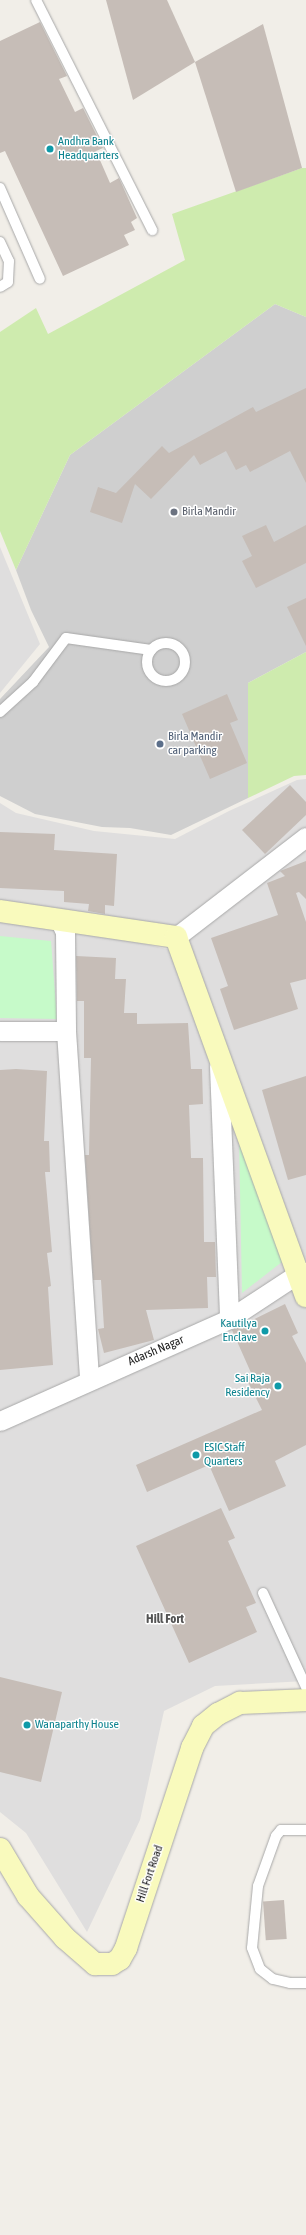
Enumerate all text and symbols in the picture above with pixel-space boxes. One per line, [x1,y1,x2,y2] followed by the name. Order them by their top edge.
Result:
[58,135,119,163] place label: Andhra Bank Headquarters
[45,144,55,154] marker: Andhra Bank Headquarters
[182,505,236,519] place label: Birla Mandir
[169,507,179,517] marker: Birla Mandir
[168,730,222,758] place label: Birla Mandir car parking
[155,739,165,749] marker: Birla Mandir car parking
[220,1317,257,1345] place label: Kautilya Enclave
[260,1326,270,1336] marker: Kautilya Enclave
[126,1333,186,1369] street label: Adarsh Nagar
[225,1372,270,1400] place label: Sai Raja Residency
[273,1381,283,1391] marker: Sai Raja Residency
[204,1441,245,1469] place label: ESIC Staff Quarters
[191,1450,201,1460] marker: ESIC Staff Quarters
[146,1611,184,1627] district label: Hill Fort
[35,1718,119,1732] place label: Wanaparthy House
[22,1720,32,1730] marker: Wanaparthy House
[134,1844,166,1904] street label: Hill Fort Road

